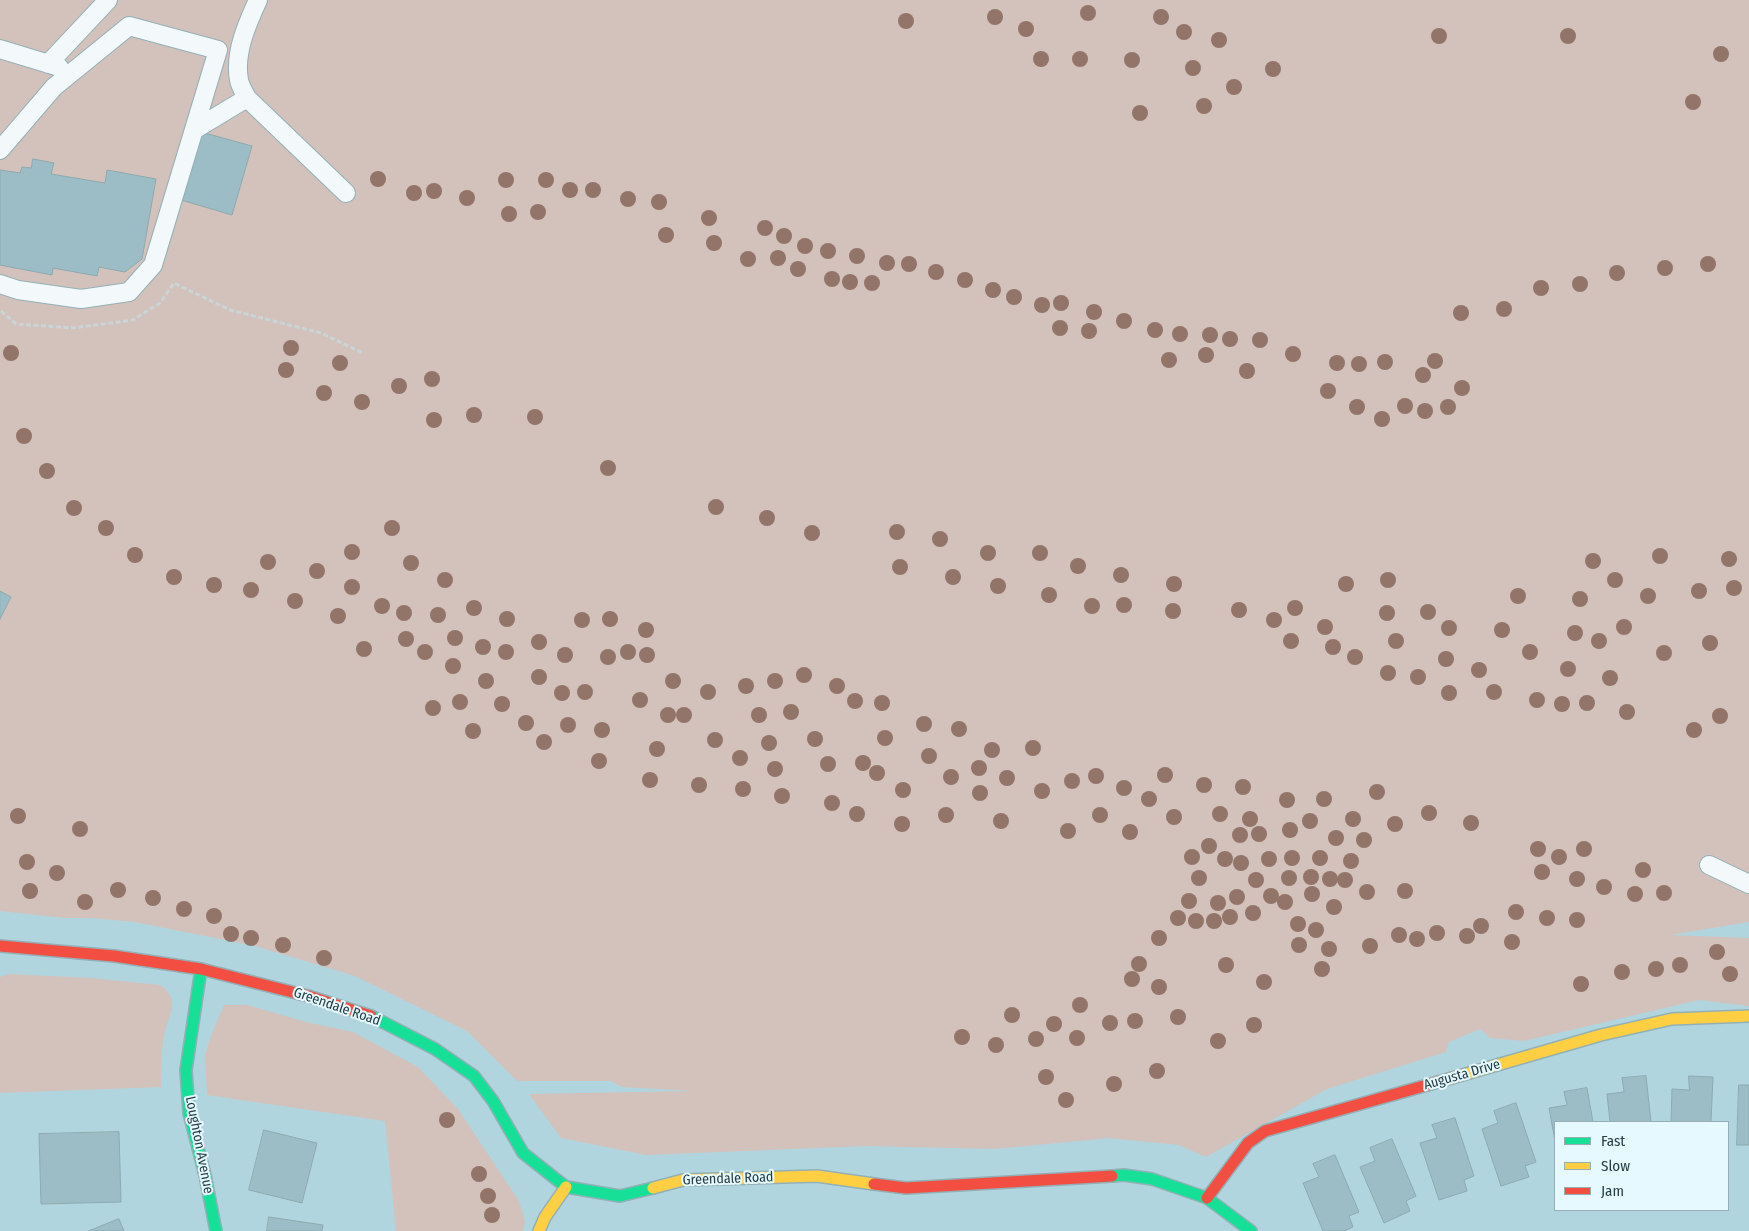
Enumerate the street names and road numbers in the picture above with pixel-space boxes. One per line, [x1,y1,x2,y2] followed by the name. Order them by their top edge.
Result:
[291,984,383,1030] street label: Greendale Road
[1422,1056,1502,1094] street label: Augusta Drive
[181,1095,217,1195] street label: Loughton Avenue
[682,1169,774,1189] street label: Greendale Road

